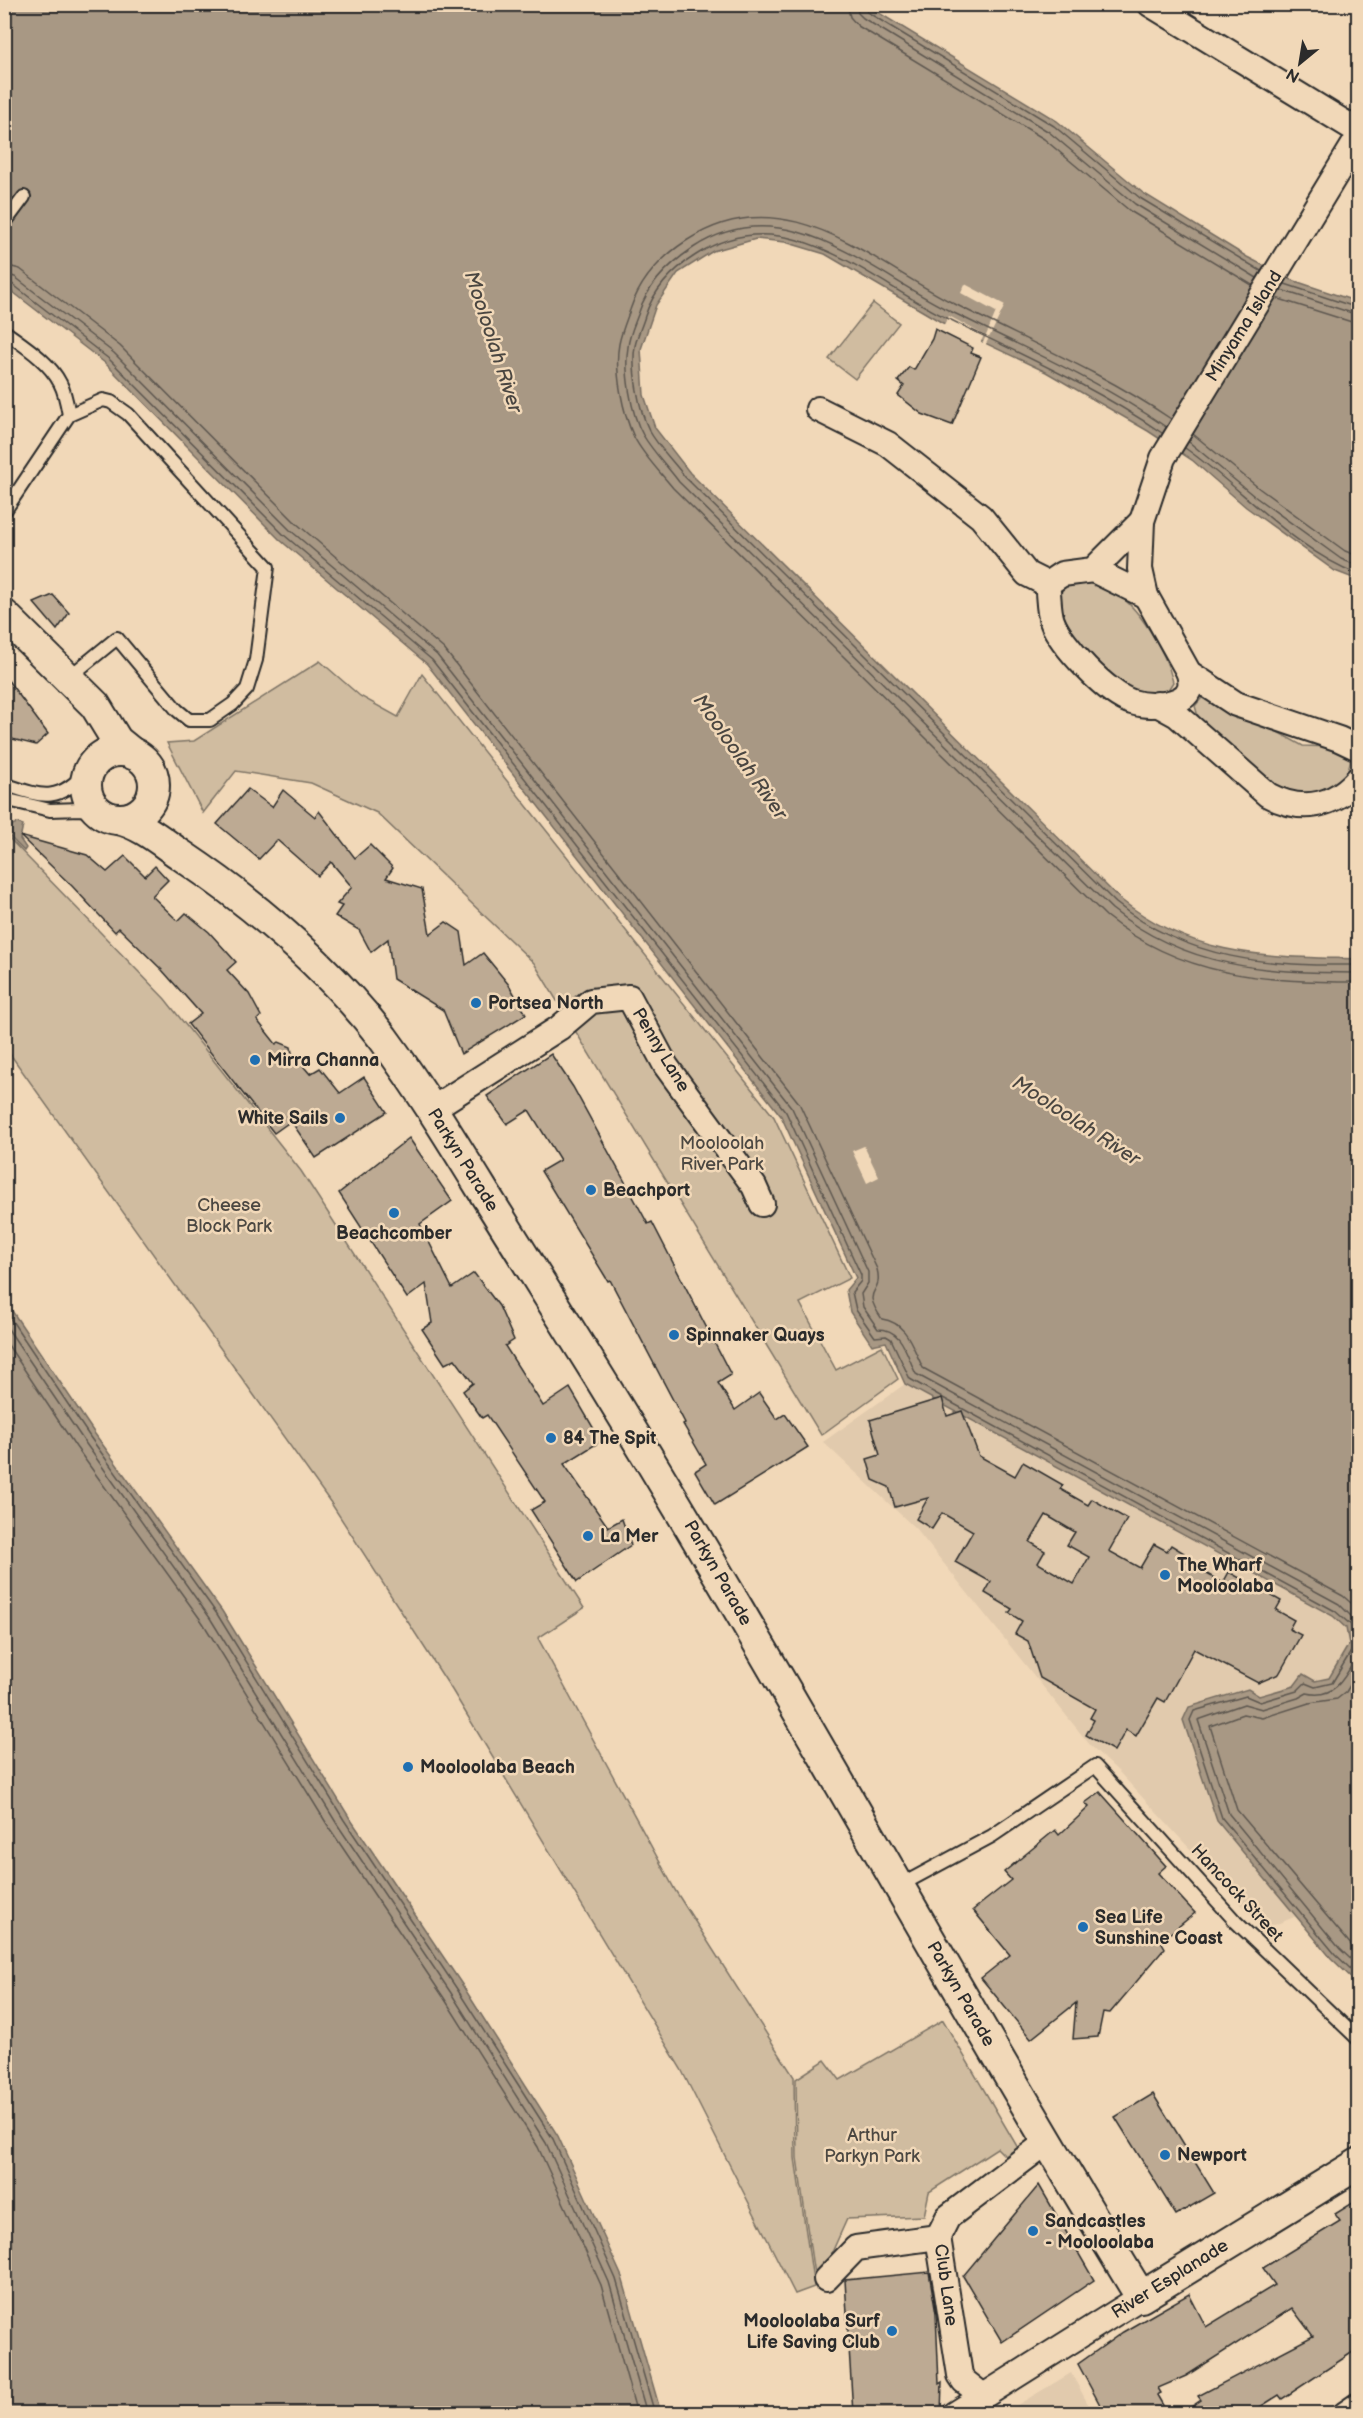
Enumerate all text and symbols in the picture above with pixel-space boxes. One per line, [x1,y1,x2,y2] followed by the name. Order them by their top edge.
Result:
[1270,33,1330,93] north arrow
[1283,63,1303,86] text: N
[1202,267,1286,385] street label: Minyama Island
[459,268,528,417] water label: Mooloolah River
[688,690,793,826] water label: Mooloolah River
[488,993,604,1014] place label: Portsea North
[469,996,483,1010] marker: Portsea North
[628,1004,694,1096] street label: Penny Lane
[267,1050,379,1071] place label: Mirra Channa
[248,1053,262,1067] marker: Mirra Channa
[1008,1071,1146,1172] water label: Mooloolah River
[423,1105,503,1216] street label: Parkyn Parade
[238,1108,328,1129] place label: White Sails
[333,1111,347,1125] marker: White Sails
[680,1133,764,1175] park label: Mooloolah River Park
[603,1180,690,1201] place label: Beachport
[584,1183,598,1197] marker: Beachport
[186,1195,272,1237] park label: Cheese Block Park
[387,1206,401,1220] marker: Beachcomber
[336,1223,453,1244] place label: Beachcomber
[686,1325,825,1346] place label: Spinnaker Quays
[667,1328,681,1342] marker: Spinnaker Quays
[563,1428,656,1449] place label: 84 The Spit
[544,1431,558,1445] marker: 84 The Spit
[679,1517,757,1629] street label: Parkyn Parade
[600,1526,659,1547] place label: La Mer
[581,1529,595,1543] marker: La Mer
[1177,1555,1274,1597] place label: The Wharf Mooloolaba
[1158,1568,1172,1582] marker: The Wharf Mooloolaba
[420,1757,575,1778] place label: Mooloolaba Beach
[401,1760,415,1774] marker: Mooloolaba Beach
[1186,1840,1288,1946] street label: Hancock Street
[1095,1907,1223,1949] place label: Sea Life Sunshine Coast
[1076,1920,1090,1934] marker: Sea Life Sunshine Coast
[922,1938,1000,2050] street label: Parkyn Parade
[824,2125,920,2167] park label: Arthur Parkyn Park
[1177,2145,1247,2166] place label: Newport
[1158,2148,1172,2162] marker: Newport
[1045,2211,1154,2253] place label: Sandcastles - Mooloolaba
[1026,2224,1040,2238] marker: Sandcastles - Mooloolaba
[1108,2235,1232,2323] street label: River Esplanade
[930,2243,962,2328] street label: Club Lane
[743,2311,880,2353] place label: Mooloolaba Surf Life Saving Club
[885,2324,899,2338] marker: Mooloolaba Surf Life Saving Club

